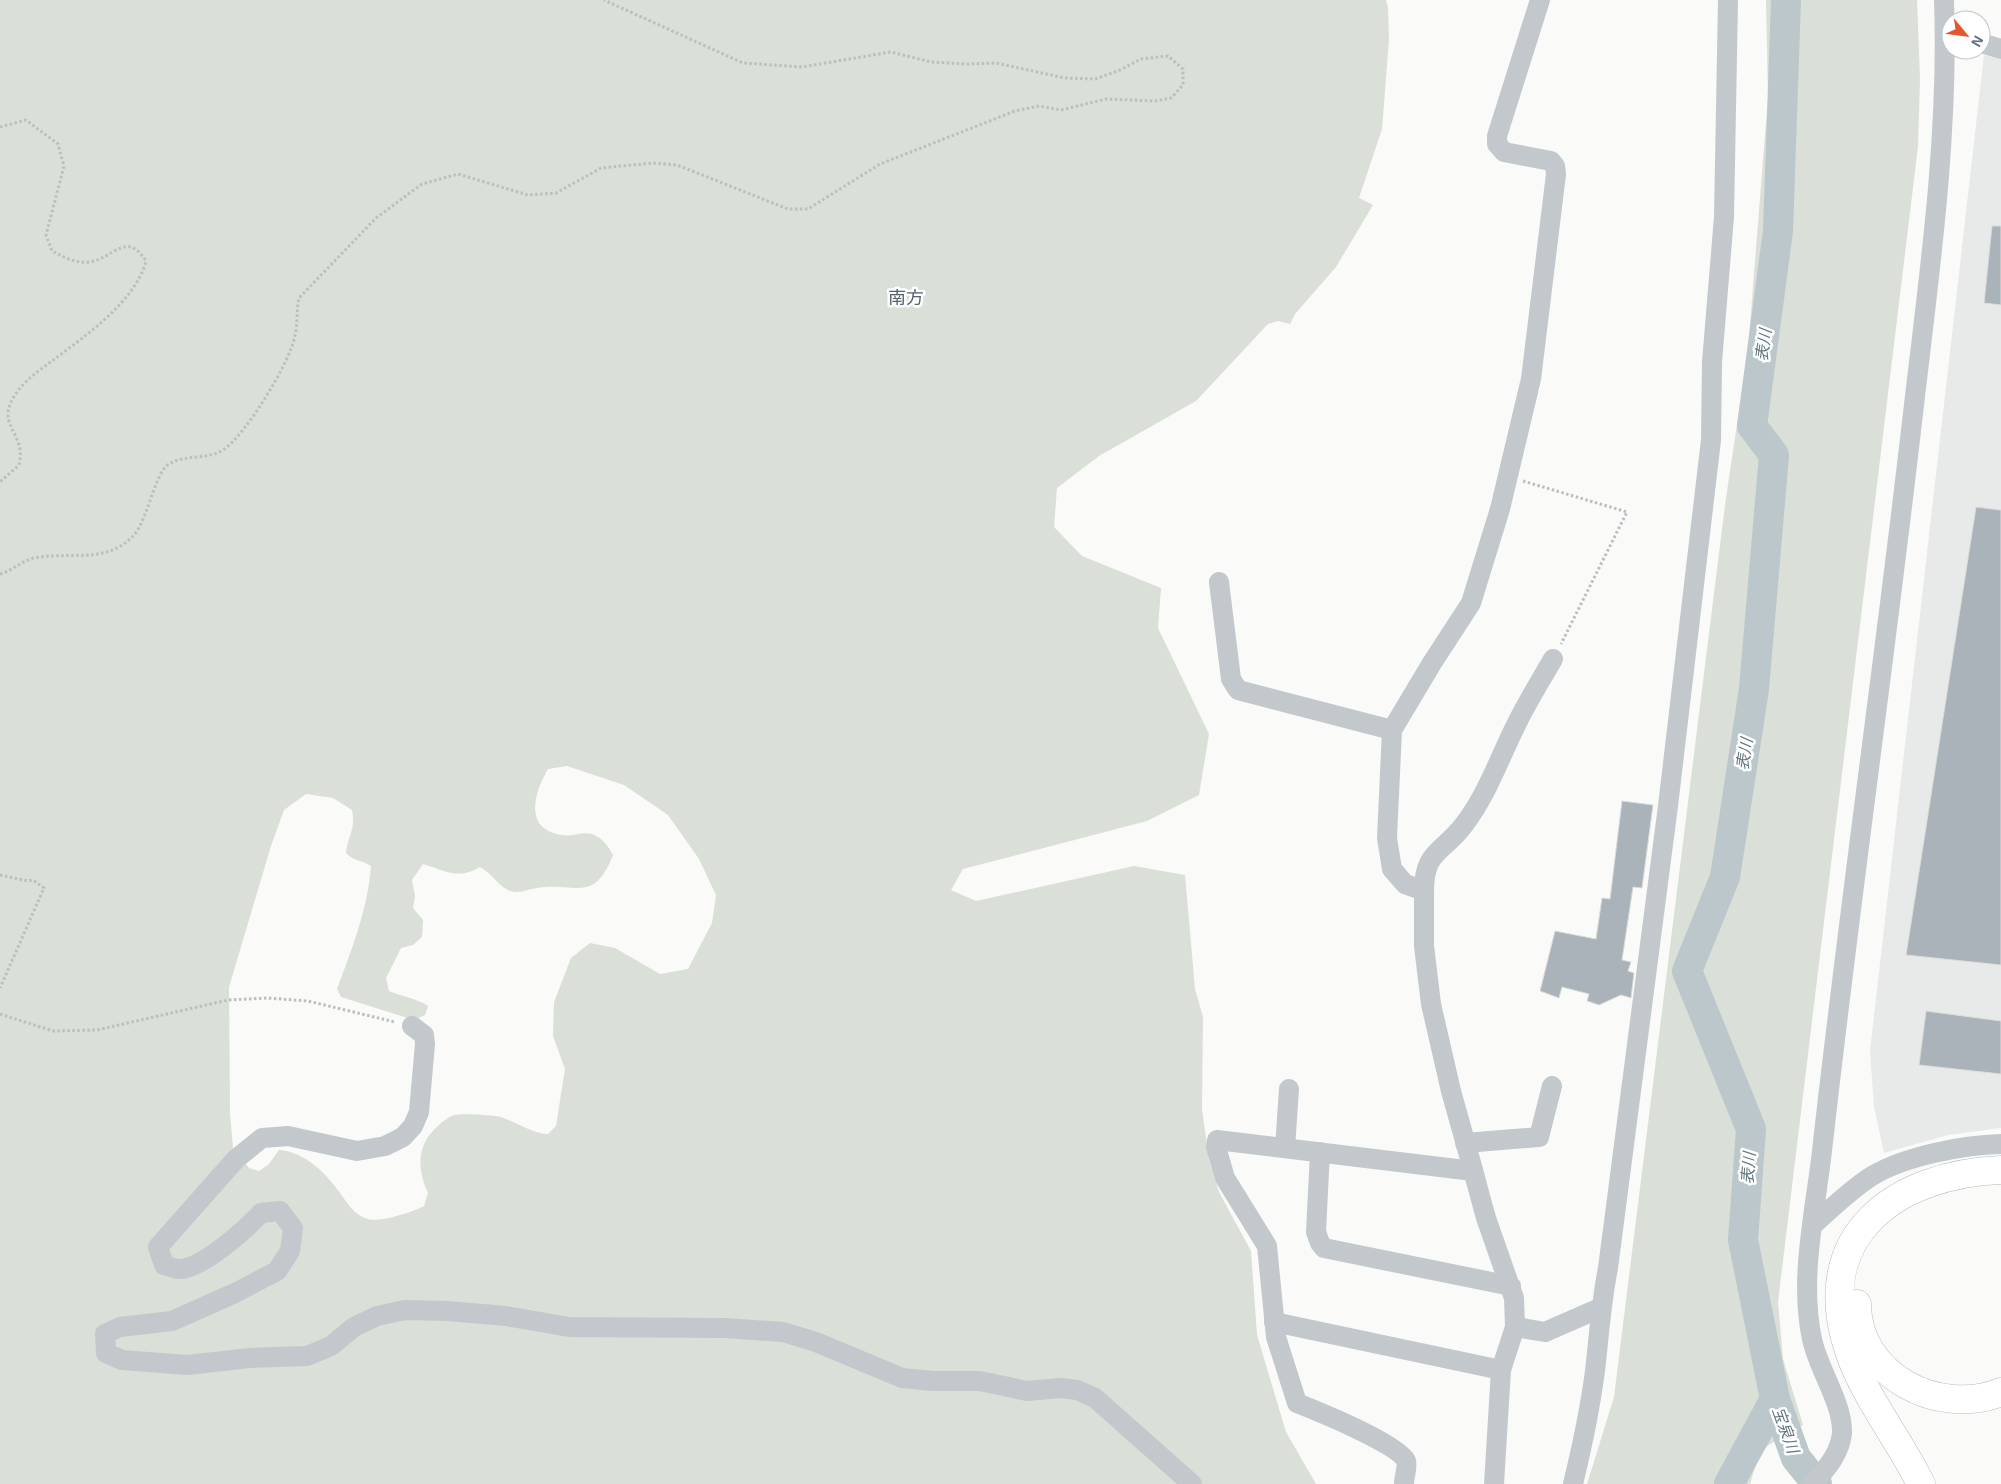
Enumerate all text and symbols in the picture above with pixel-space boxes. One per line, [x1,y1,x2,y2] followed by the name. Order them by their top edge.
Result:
[1941,10,1991,60] north arrow
[1968,33,1988,50] text: N
[888,286,924,308] district label: 南方
[1751,326,1774,362] water label: 表川
[1732,735,1756,771] water label: 表川
[1737,1149,1758,1185] water label: 表川
[1769,1404,1804,1458] water label: 宝泉川

